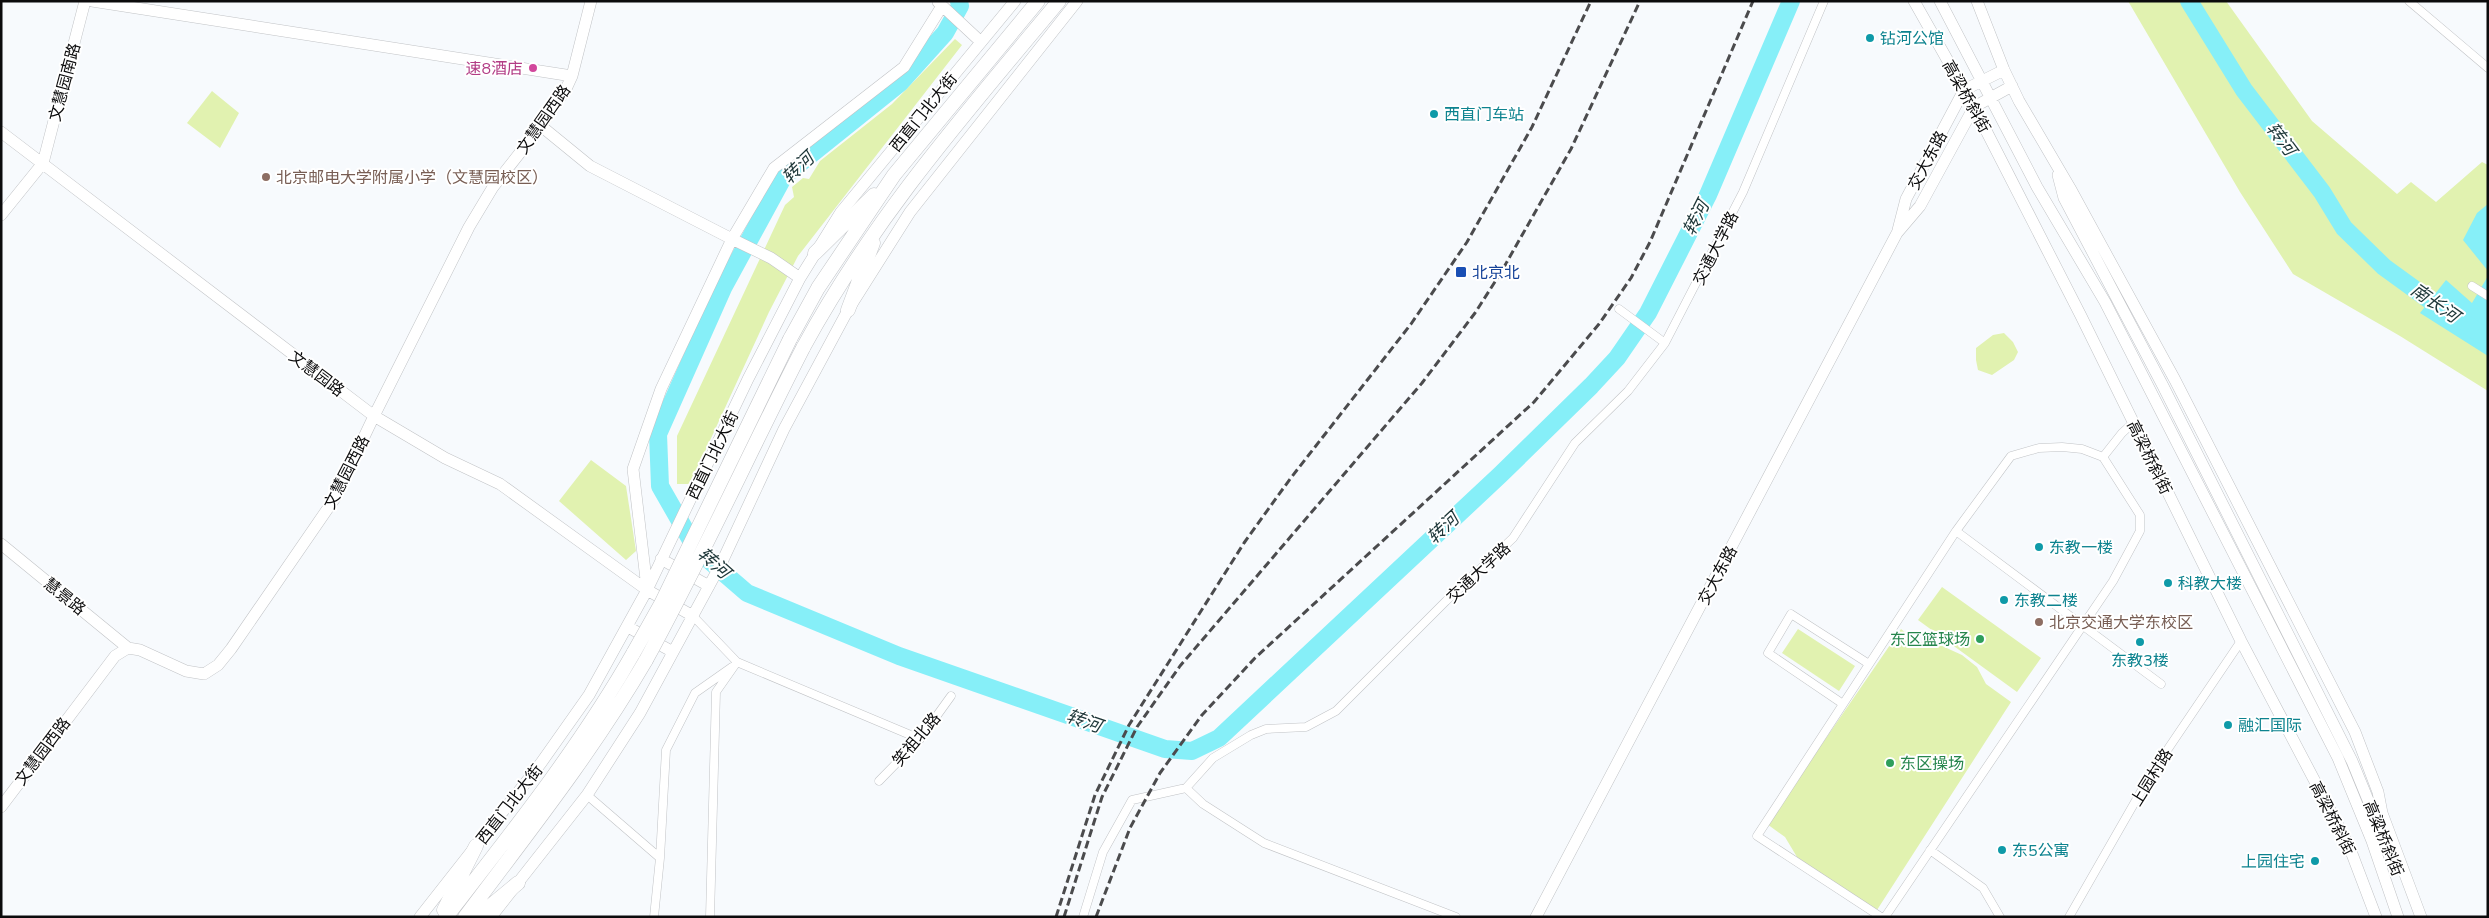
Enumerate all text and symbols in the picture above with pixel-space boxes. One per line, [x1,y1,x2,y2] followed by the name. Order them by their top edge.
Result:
[1880,28,1944,50] place label: 钻河公馆
[1864,32,1876,44] marker: 钻河公馆
[44,41,86,124] street label: 文慧园南路
[1937,56,1995,137] street label: 高梁桥斜街
[465,58,523,80] place label: 速8酒店
[527,62,539,74] marker: 速8酒店
[885,68,963,157] street label: 西直门北大街
[512,80,576,159] street label: 文慧园西路
[1444,104,1524,126] place label: 西直门车站
[1428,108,1440,120] marker: 西直门车站
[2261,117,2303,163] water label: 转河
[1903,127,1953,194] street label: 交大东路
[777,145,821,189] water label: 转河
[276,167,548,189] place label: 北京邮电大学附属小学（文慧园校区）
[260,171,272,183] marker: 北京邮电大学附属小学（文慧园校区）
[1677,194,1716,239] water label: 转河
[1688,208,1744,289] street label: 交通大学路
[1472,262,1520,284] place label: 北京北
[1454,265,1468,279] marker: 北京北
[2406,278,2466,330] water label: 南长河
[284,346,349,402] street label: 文慧园路
[682,407,744,503] street label: 西直门北大街
[2122,417,2177,498] street label: 高梁桥斜街
[319,432,375,513] street label: 文慧园西路
[1422,505,1467,549] water label: 转河
[1442,537,1515,608] street label: 交通大学路
[2049,537,2113,559] place label: 东教一楼
[2033,541,2045,553] marker: 东教一楼
[693,542,738,586] water label: 转河
[1693,542,1743,609] street label: 交大东路
[39,573,90,620] street label: 慧景路
[2178,573,2242,595] place label: 科教大楼
[2162,577,2174,589] marker: 科教大楼
[2014,590,2078,612] place label: 东教二楼
[1998,594,2010,606] marker: 东教二楼
[2049,612,2193,634] place label: 北京交通大学东校区
[2033,616,2045,628] marker: 北京交通大学东校区
[1890,629,1970,651] place label: 东区篮球场
[1974,633,1986,645] marker: 东区篮球场
[2134,636,2146,648] marker: 东教3楼
[2111,650,2169,672] place label: 东教3楼
[1063,704,1108,739] water label: 转河
[888,708,946,771] street label: 笑祖北路
[10,713,76,790] street label: 文慧园西路
[2238,715,2302,737] place label: 融汇国际
[2222,719,2234,731] marker: 融汇国际
[2126,745,2178,811] street label: 上园村路
[1900,753,1964,775] place label: 东区操场
[1884,757,1896,769] marker: 东区操场
[472,760,548,849] street label: 西直门北大街
[2304,778,2360,859] street label: 高梁桥斜街
[2358,797,2408,880] street label: 高粱桥斜街
[2012,840,2070,862] place label: 东5公寓
[1996,844,2008,856] marker: 东5公寓
[2241,851,2305,873] place label: 上园住宅
[2309,855,2321,867] marker: 上园住宅

